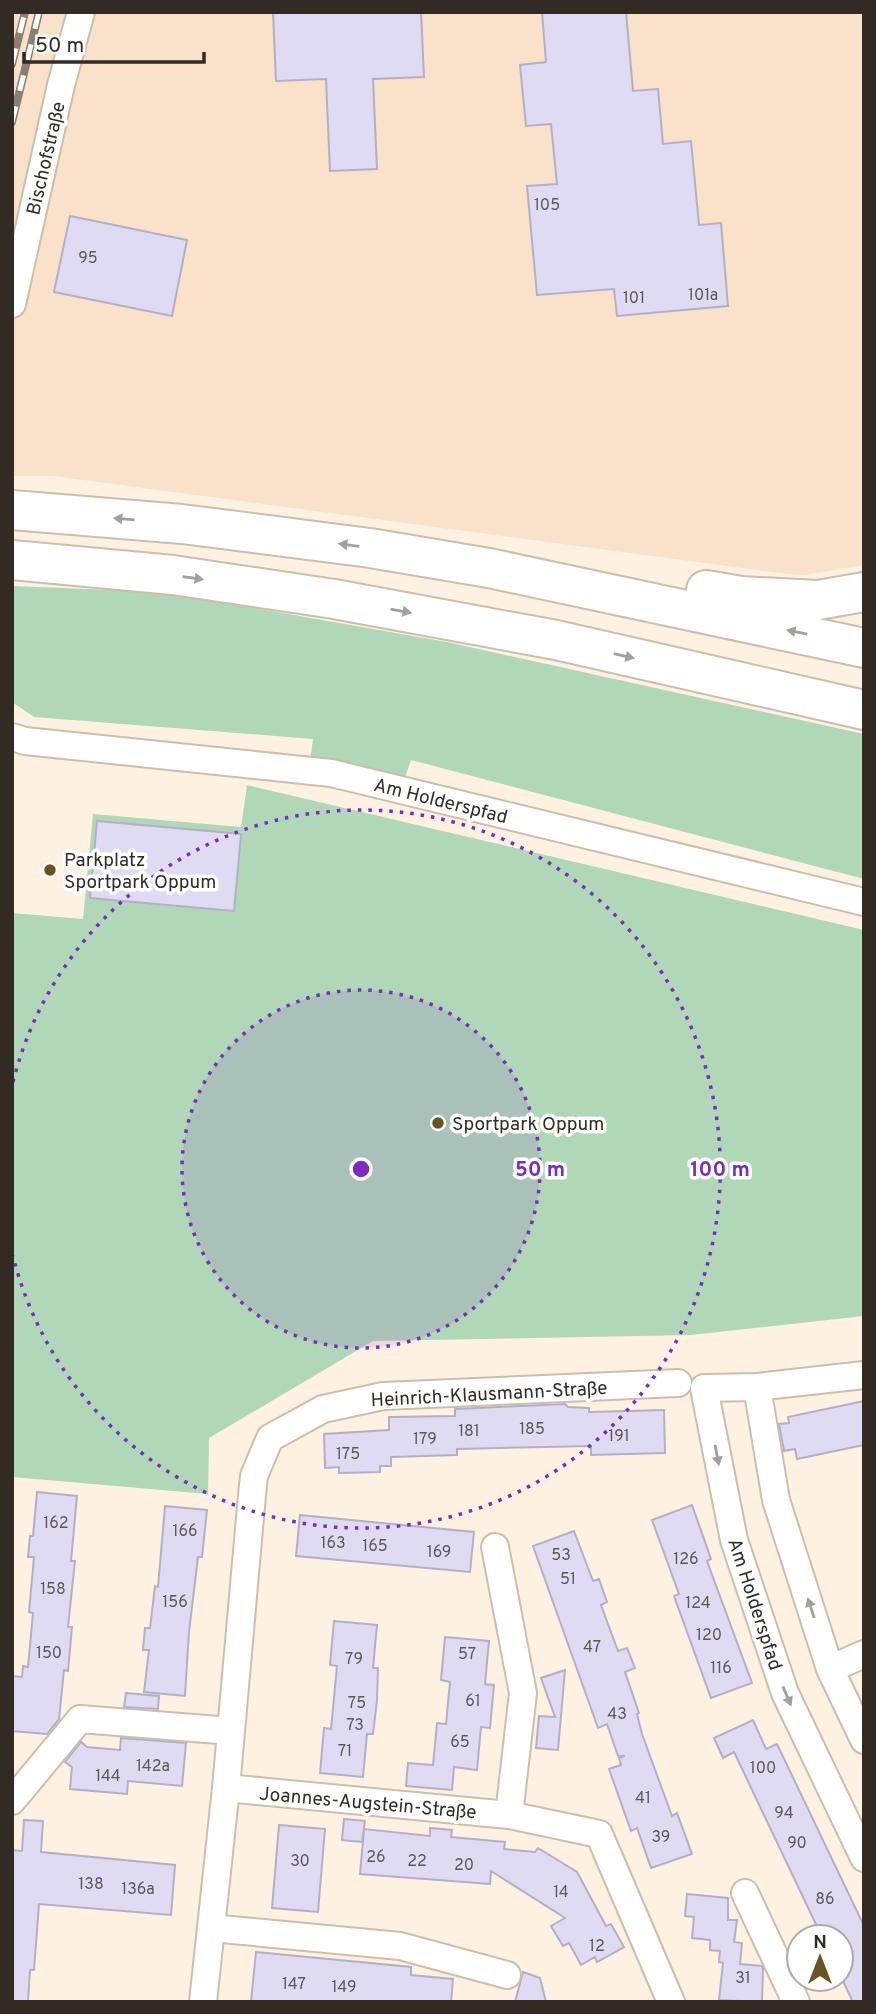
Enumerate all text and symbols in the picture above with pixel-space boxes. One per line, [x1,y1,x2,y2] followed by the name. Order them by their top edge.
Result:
[24,21,205,65] scale bar
[35,33,84,60] text: 50 m
[22,99,72,217] street label: Bischofstraße
[534,196,560,216] house number: 105
[78,249,98,269] house number: 95
[688,286,718,306] house number: 101a
[623,289,645,309] house number: 101
[112,513,134,524] one-way arrow
[338,540,360,551] one-way arrow
[182,573,204,584] one-way arrow
[390,606,412,617] one-way arrow
[786,627,808,638] one-way arrow
[613,650,635,661] one-way arrow
[371,774,510,830] street label: Am Holderspfad
[64,849,216,895] place label: Parkplatz Sportpark Oppum
[42,862,58,878] marker: Parkplatz Sportpark Oppum
[452,1113,604,1137] place label: Sportpark Oppum
[430,1115,446,1131] marker: Sportpark Oppum
[349,1157,373,1181] centre of rings
[515,1157,565,1184] text: 50 m
[690,1157,750,1184] text: 100 m
[370,1377,608,1413] street label: Heinrich-Klausmann-Straße
[519,1420,545,1440] house number: 185
[458,1422,480,1442] house number: 181
[608,1427,630,1447] house number: 191
[413,1430,437,1450] house number: 179
[712,1444,723,1466] one-way arrow
[336,1445,360,1465] house number: 175
[43,1514,69,1534] house number: 162
[172,1522,198,1542] house number: 166
[320,1534,346,1554] house number: 163
[721,1536,787,1674] street label: Am Holderspfad
[362,1537,388,1557] house number: 165
[427,1543,451,1563] house number: 169
[551,1546,571,1566] house number: 53
[673,1550,699,1570] house number: 126
[560,1570,576,1590] house number: 51
[40,1580,66,1600] house number: 158
[162,1593,188,1613] house number: 156
[685,1594,711,1614] house number: 124
[805,1598,816,1619] one-way arrow
[696,1626,722,1646] house number: 120
[583,1638,601,1658] house number: 47
[36,1644,62,1664] house number: 150
[458,1645,476,1665] house number: 57
[345,1650,363,1670] house number: 79
[710,1659,732,1679] house number: 116
[782,1686,793,1707] one-way arrow
[465,1692,481,1712] house number: 61
[348,1694,366,1714] house number: 75
[607,1705,627,1725] house number: 43
[346,1716,364,1736] house number: 73
[450,1733,470,1753] house number: 65
[338,1742,352,1762] house number: 71
[136,1757,170,1777] house number: 142a
[750,1759,776,1779] house number: 100
[95,1767,121,1787] house number: 144
[258,1783,477,1825] street label: Joannes-Augstein-Straße
[635,1789,651,1809] house number: 41
[774,1804,794,1824] house number: 94
[652,1828,670,1848] house number: 39
[787,1834,807,1854] house number: 90
[366,1848,386,1868] house number: 26
[290,1852,310,1872] house number: 30
[407,1852,427,1872] house number: 22
[454,1856,474,1876] house number: 20
[78,1875,104,1895] house number: 138
[121,1880,155,1900] house number: 136a
[553,1883,569,1903] house number: 14
[815,1890,835,1910] house number: 86
[785,1923,855,1993] north arrow
[813,1931,827,1955] text: N
[589,1937,605,1957] house number: 12
[735,1969,751,1989] house number: 31
[282,1975,306,1995] house number: 147
[332,1978,356,1998] house number: 149

